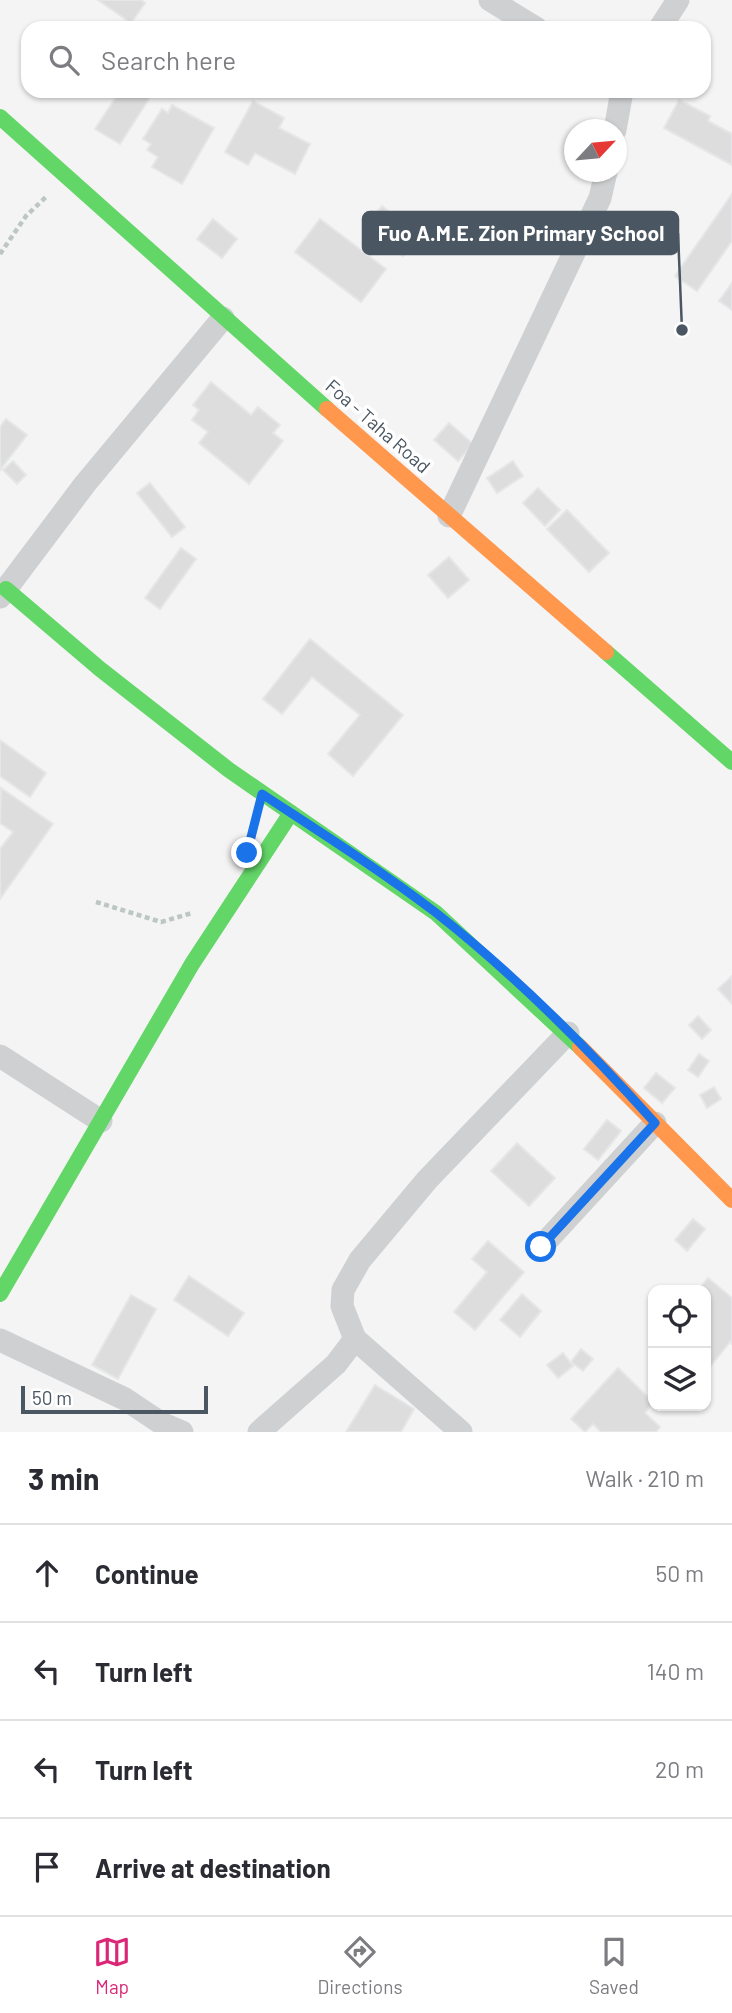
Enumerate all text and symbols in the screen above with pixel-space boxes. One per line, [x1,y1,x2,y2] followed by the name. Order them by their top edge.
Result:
[21,21,711,98] search box
[45,41,83,79] icon: search
[101,44,236,75] text: Search here
[564,119,627,182] north arrow
[363,212,678,254] callout: Fuo A.M.E. Zion Primary School
[378,220,664,245] text: Fuo A.M.E. Zion Primary School
[321,374,435,477] street label: Foa - Taha Road
[231,837,262,868] route end
[525,1231,556,1262] route start
[648,1285,711,1411] map controls
[648,1285,711,1348] button: locate
[648,1348,711,1411] button: layers
[21,1383,208,1415] scale bar
[32,1386,72,1409] text: 50 m
[28,1460,99,1496] text: 3 min
[586,1464,704,1492] text: Walk · 210 m
[28,1554,66,1592] icon: ahead
[95,1558,199,1589] text: Continue
[656,1559,704,1587] text: 50 m
[28,1652,66,1690] icon: left
[95,1656,193,1687] text: Turn left
[647,1657,704,1685] text: 140 m
[28,1750,66,1788] icon: left
[95,1754,193,1785] text: Turn left
[655,1755,704,1783] text: 20 m
[28,1848,66,1886] icon: arrive
[95,1852,331,1883] text: Arrive at destination
[93,1933,131,1998] tab: Map
[318,1933,403,1998] tab: Directions
[589,1933,639,1998] tab: Saved

